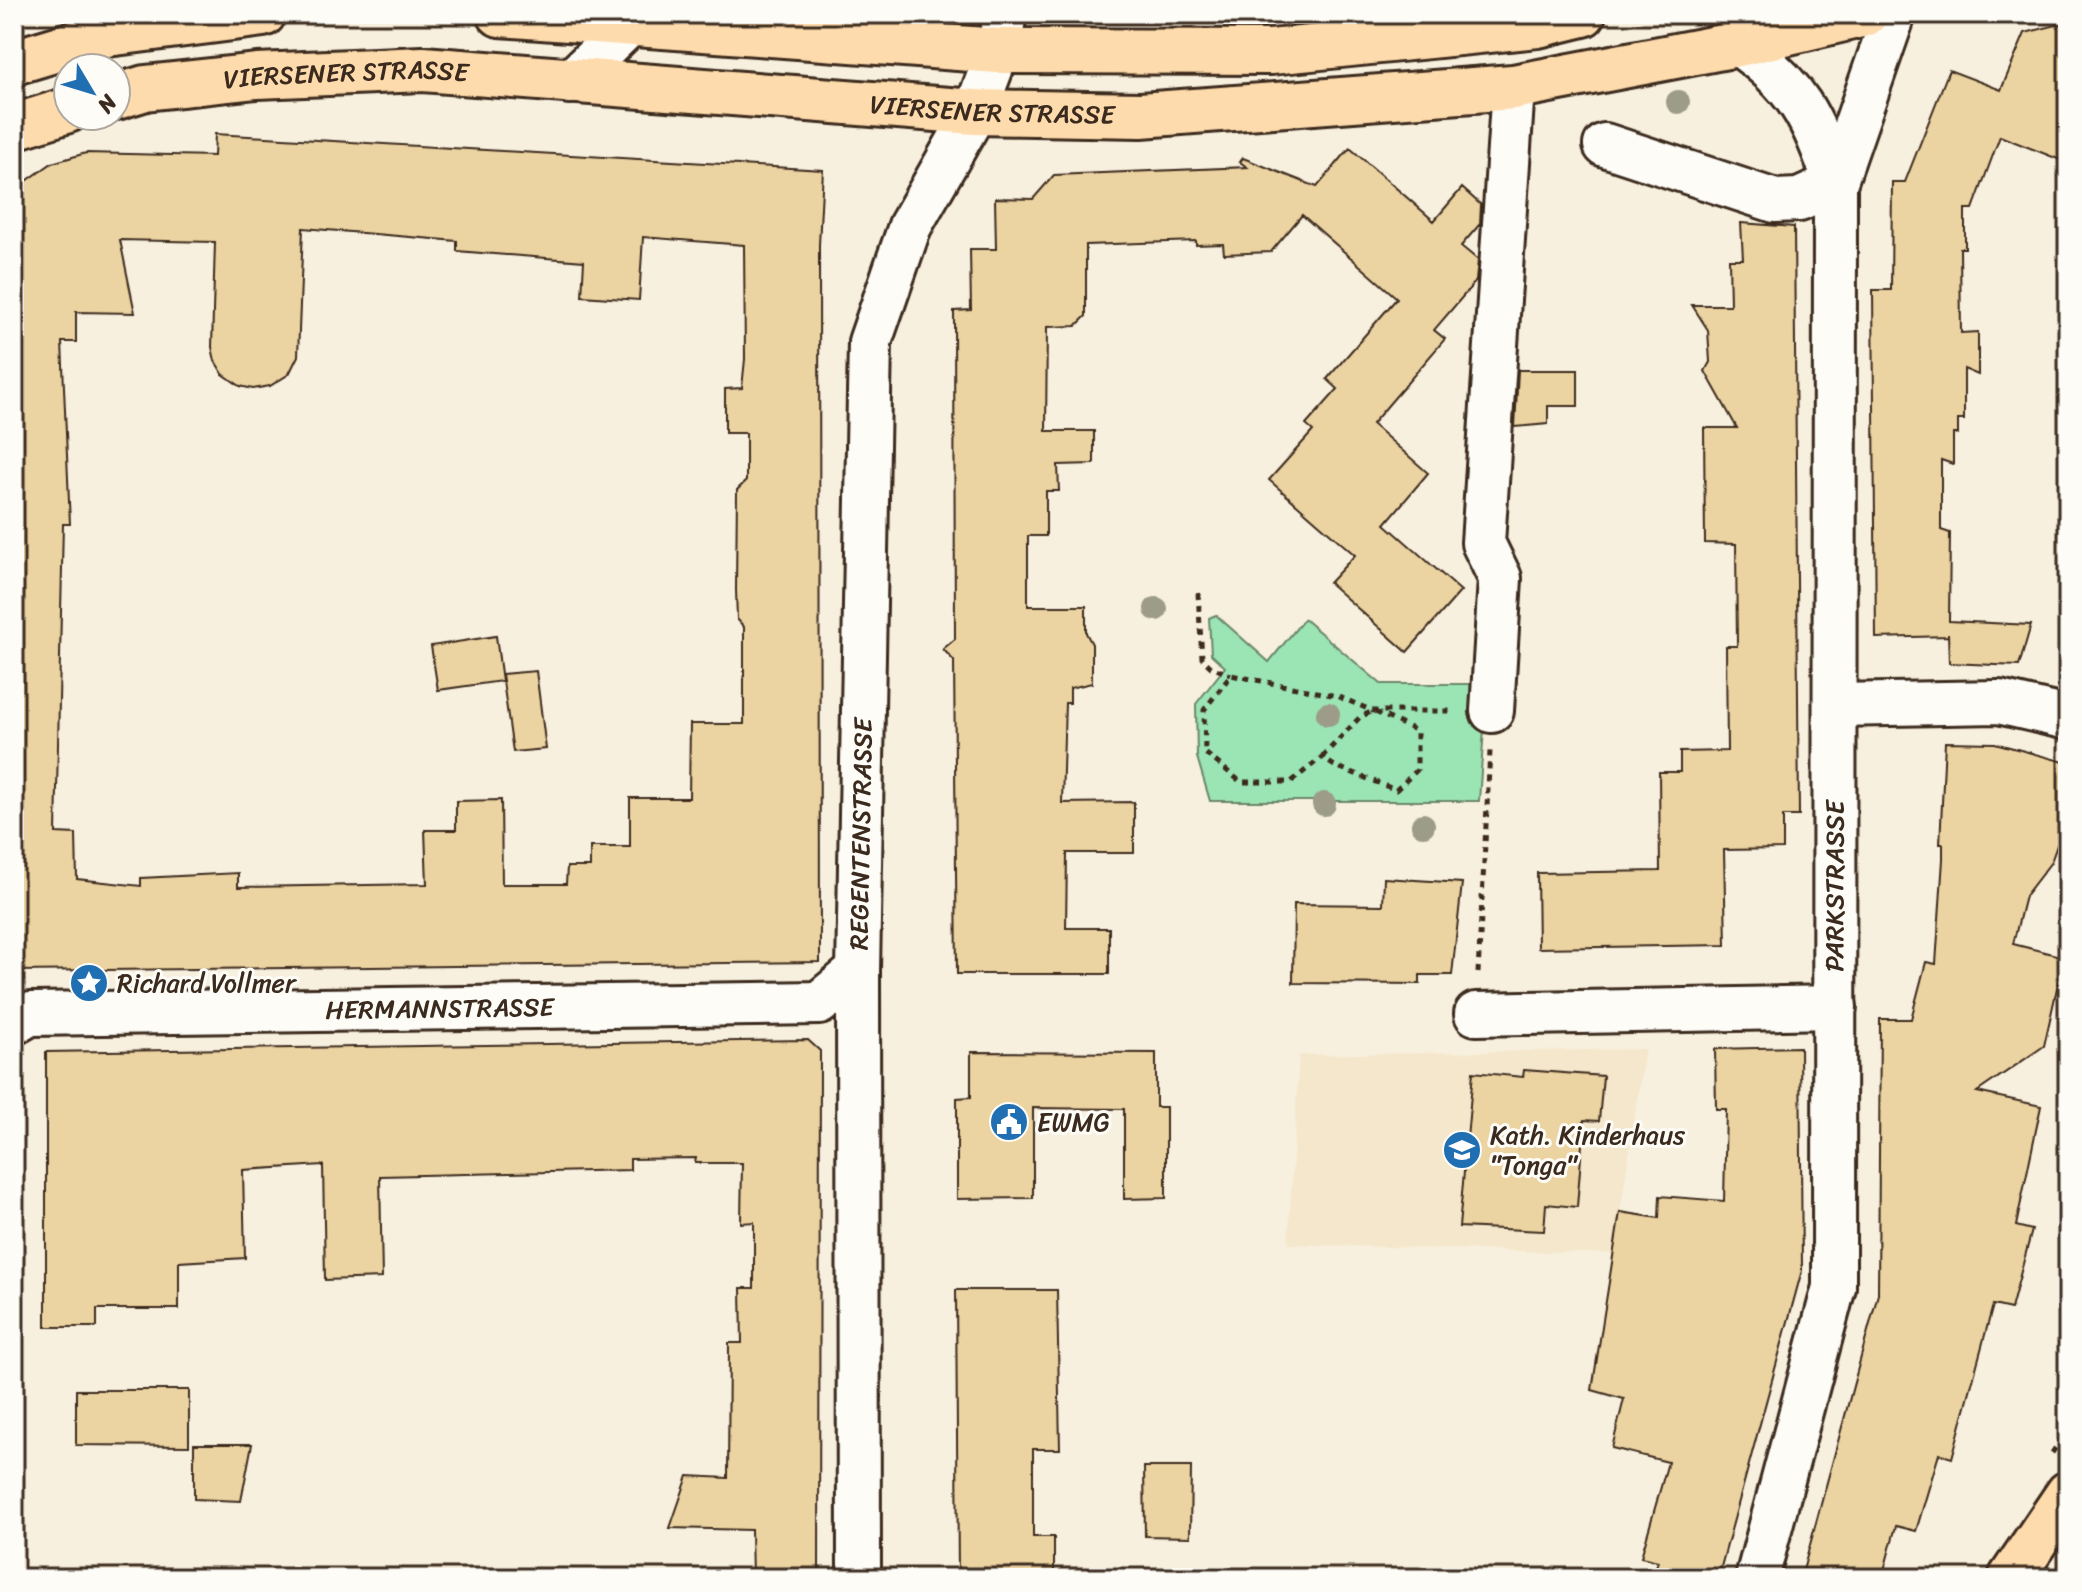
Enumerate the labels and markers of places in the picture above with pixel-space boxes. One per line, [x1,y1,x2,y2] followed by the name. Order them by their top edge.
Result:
[117,960,297,1006] place label: Richard Vollmer
[68,962,110,1004] place icon: Richard Vollmer
[1037,1099,1110,1145] place label: EWMG
[988,1101,1030,1143] public building icon: EWMG
[1490,1112,1686,1188] place label: Kath. Kinderhaus "Tonga"
[1441,1129,1483,1171] school or university icon: Kath. Kinderhaus "Tonga"

